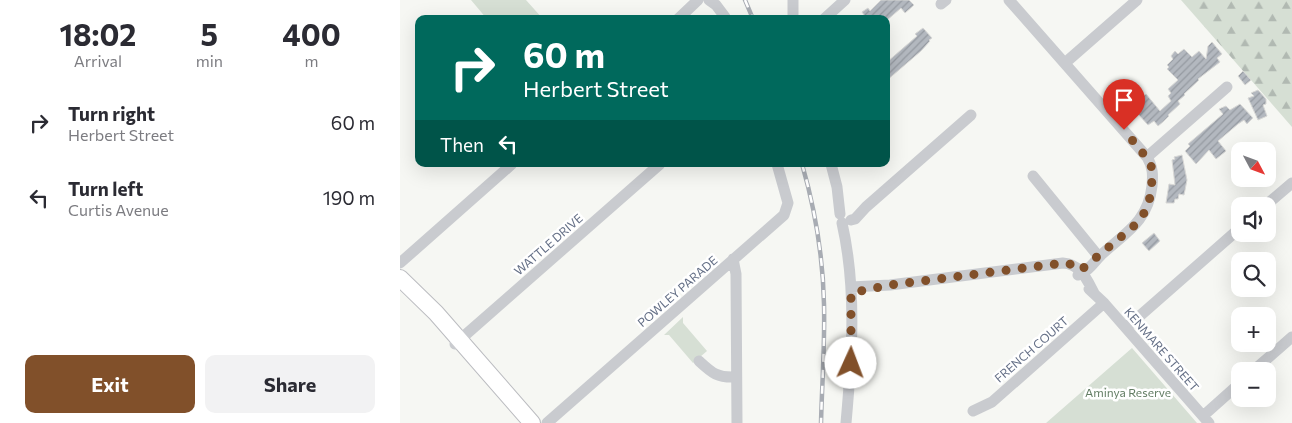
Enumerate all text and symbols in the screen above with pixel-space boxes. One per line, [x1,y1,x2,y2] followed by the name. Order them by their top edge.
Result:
[59,15,136,52] text: 18:02
[201,15,218,52] text: 5
[282,15,341,52] text: 400
[523,32,605,75] text: 60 m
[440,35,505,100] icon: right
[74,51,122,70] text: Arrival
[196,51,223,70] text: min
[304,51,318,70] text: m
[523,75,669,102] text: Herbert Street
[1103,79,1145,130] pin
[1110,86,1138,114] icon: arrive
[68,102,155,125] text: Turn right
[25,109,53,137] icon: right
[331,111,375,134] text: 60 m
[68,125,174,144] text: Herbert Street
[494,130,522,158] icon: left
[440,133,484,156] text: Then
[1231,142,1276,188] north arrow
[1231,142,1276,407] map controls
[68,177,143,200] text: Turn left
[25,184,53,212] icon: left
[323,186,375,209] text: 190 m
[1231,197,1276,242] button: sound
[68,200,169,219] text: Curtis Avenue
[511,211,585,277] street label: WATTLE DRIVE
[1231,252,1276,297] button: search
[634,253,720,329] street label: POWLEY PARADE
[1122,304,1202,394] street label: KENMARE STREET
[1231,307,1276,352] button: +
[991,313,1071,385] street label: FRENCH COURT
[824,336,876,388] position arrow
[25,355,195,413] button: Exit
[205,355,375,413] button: Share
[1231,362,1276,407] button: −
[1085,385,1171,399] park label: Aminya Reserve

